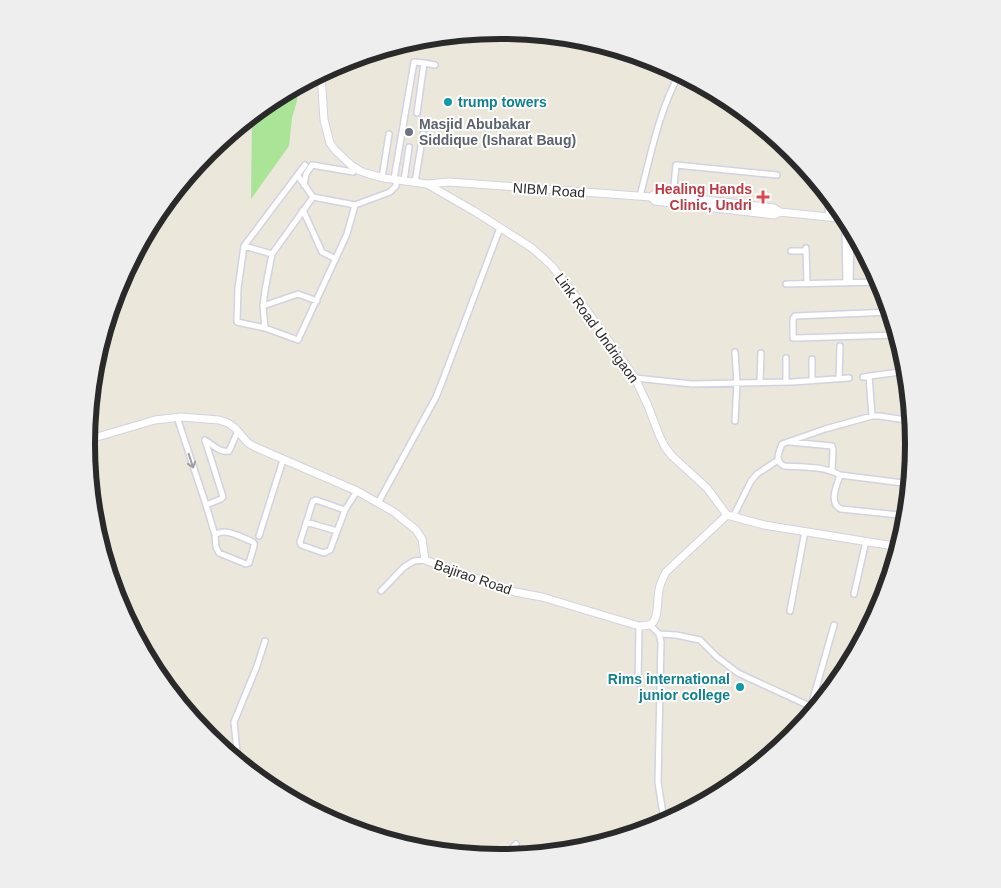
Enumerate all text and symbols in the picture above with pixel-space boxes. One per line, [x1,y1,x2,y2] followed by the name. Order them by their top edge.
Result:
[458,94,547,110] place label: trump towers
[442,96,454,108] marker: trump towers
[419,116,576,148] place label: Masjid Abubakar Siddique (Isharat Baug)
[403,126,415,138] marker: Masjid Abubakar Siddique (Isharat Baug)
[512,179,586,201] street label: NIBM Road
[655,181,752,213] place label: Healing Hands Clinic, Undri
[756,190,770,204] marker: Healing Hands Clinic, Undri
[552,270,642,386] street label: Link Road Undrigaon
[187,453,196,469] one-way arrow
[432,556,514,598] street label: Bajirao Road
[608,671,730,703] place label: Rims international junior college
[734,681,746,693] marker: Rims international junior college

